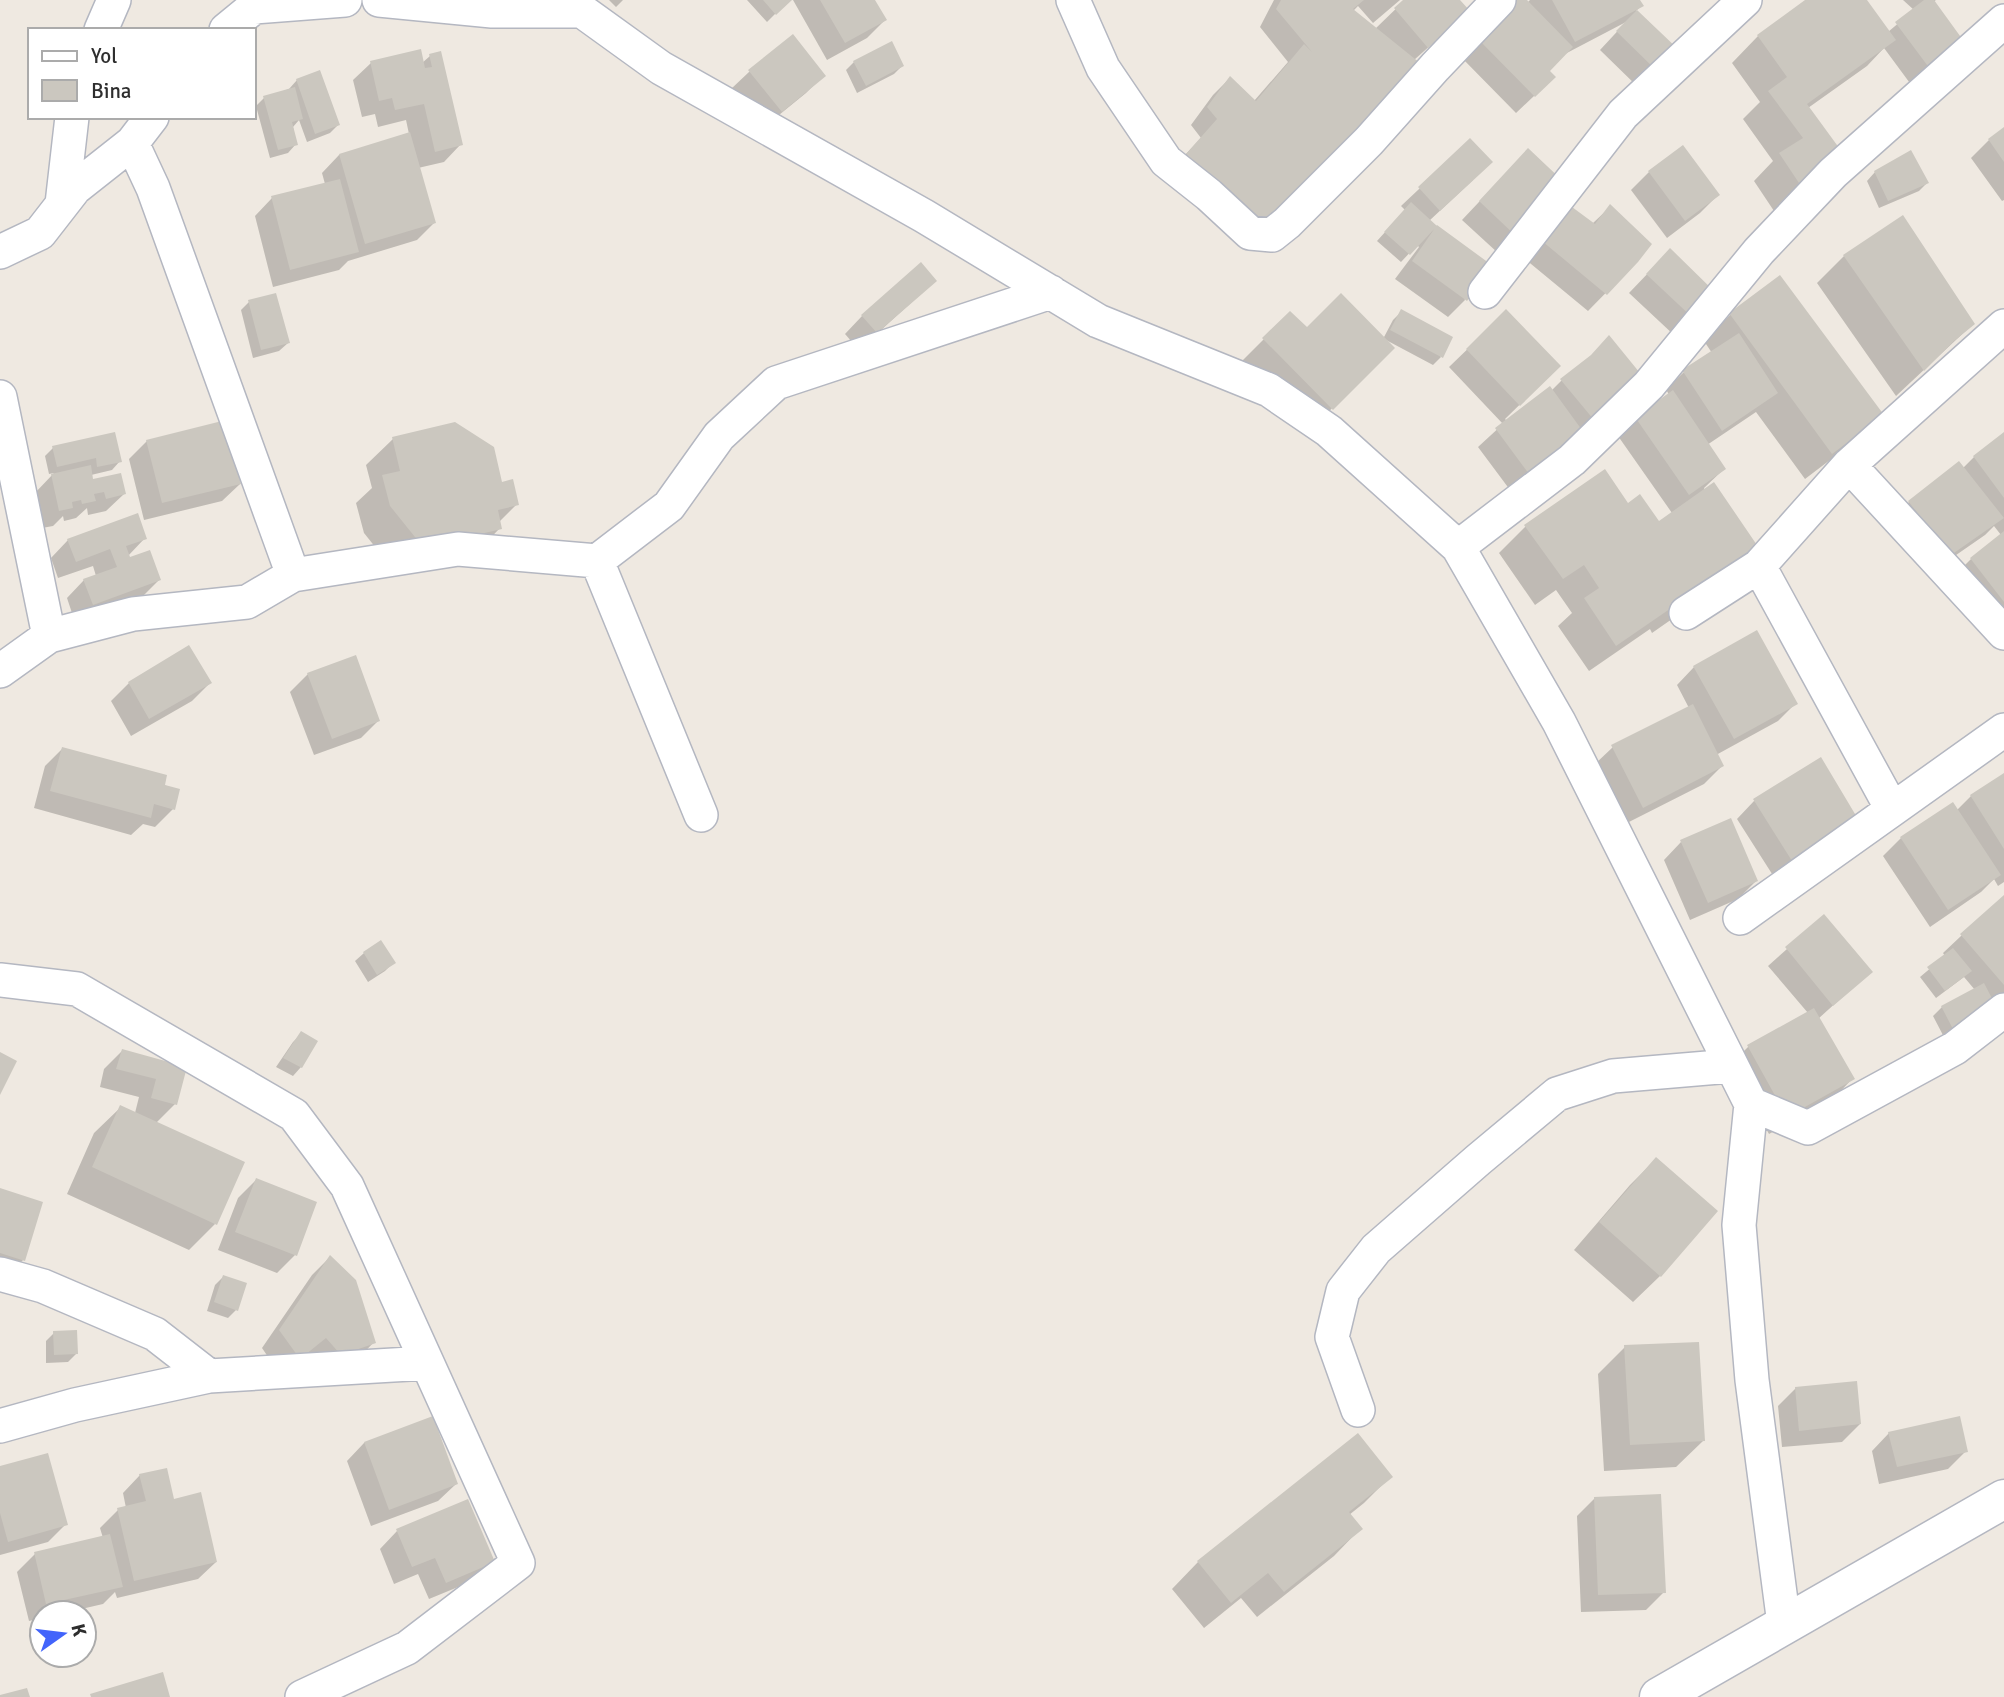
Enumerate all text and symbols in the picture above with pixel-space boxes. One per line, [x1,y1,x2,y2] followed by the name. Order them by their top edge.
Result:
[28,28,256,119] legend
[91,43,117,69] text: Yol
[91,78,132,104] text: Bina
[28,1599,98,1669] north arrow
[65,1622,92,1639] text: K

